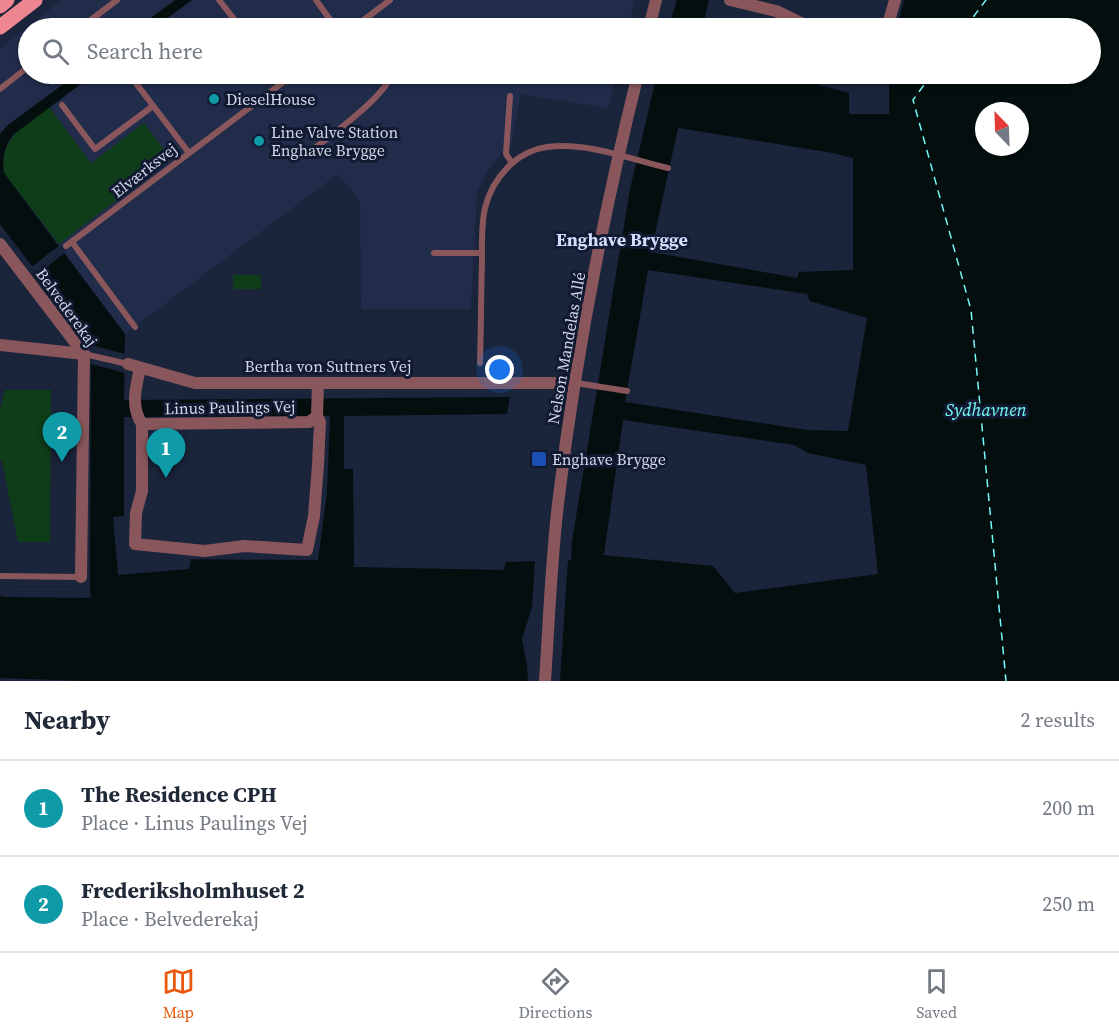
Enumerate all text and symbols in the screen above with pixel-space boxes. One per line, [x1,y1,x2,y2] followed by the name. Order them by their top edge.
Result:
[18,18,1101,84] search box
[39,35,72,68] icon: search
[87,36,203,66] text: Search here
[226,88,315,110] place label: DieselHouse
[207,92,221,106] marker: DieselHouse
[975,102,1029,156] north arrow
[271,121,398,161] place label: Line Valve Station Enghave Brygge
[252,134,266,148] marker: Line Valve Station Enghave Brygge
[107,138,181,202] street label: Elværksvej
[556,227,688,252] district label: Enghave Brygge
[31,263,103,351] street label: Belvederekaj
[542,270,590,426] street label: Nelson Mandelas Allé
[245,355,411,377] street label: Bertha von Suttners Vej
[485,355,514,384] your location
[164,395,296,419] street label: Linus Paulings Vej
[945,397,1027,422] water label: Sydhavnen
[42,412,82,462] pin: 2
[146,428,186,478] pin: 1
[552,448,666,470] place label: Enghave Brygge
[530,450,548,468] marker: Enghave Brygge
[24,702,110,738] text: Nearby
[1020,706,1095,734] text: 2 results
[81,779,277,809] text: The Residence CPH
[38,794,49,822] text: 1
[1042,794,1095,822] text: 200 m
[81,809,307,837] text: Place · Linus Paulings Vej
[81,875,305,905] text: Frederiksholmhuset 2
[38,890,49,918] text: 2
[1042,890,1095,918] text: 250 m
[81,905,259,933] text: Place · Belvederekaj
[162,965,195,1023] tab: Map
[518,965,593,1023] tab: Directions
[916,965,957,1023] tab: Saved

